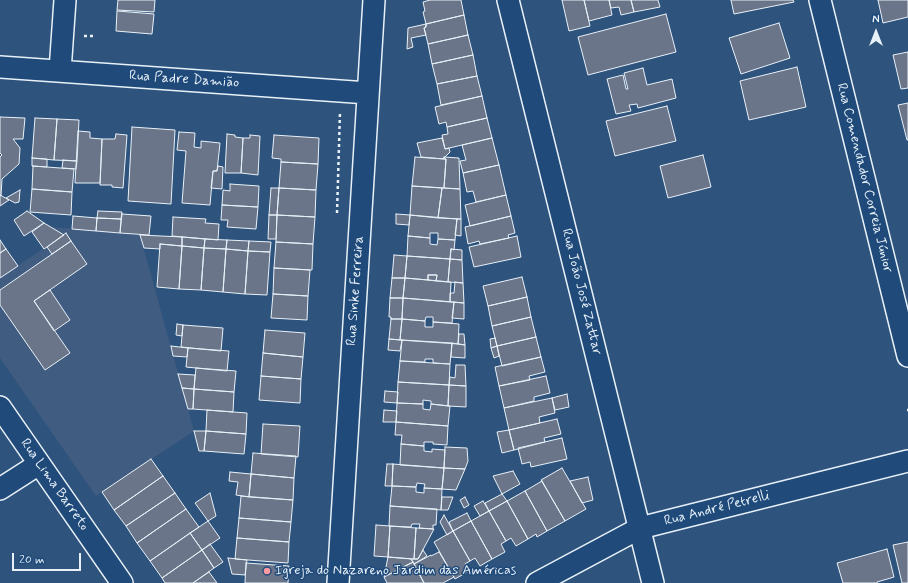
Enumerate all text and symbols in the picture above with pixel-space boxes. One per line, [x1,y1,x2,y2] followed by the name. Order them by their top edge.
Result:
[856,12,896,52] north arrow
[872,13,880,27] text: N
[128,68,240,92] street label: Rua Padre Damião
[832,82,896,274] street label: Rua Comendador Correia Júnior
[557,227,605,357] street label: Rua João José Zattar
[344,236,368,346] street label: Rua Sinke Ferreira
[16,436,92,534] street label: Rua Lima Barreto
[662,488,772,530] street label: Rua André Petrelli
[14,545,83,571] scale bar
[19,552,45,568] text: 20 m
[275,563,516,579] place label: Igreja do Nazareno Jardim das Américas
[262,566,272,576] marker: Igreja do Nazareno Jardim das Américas

